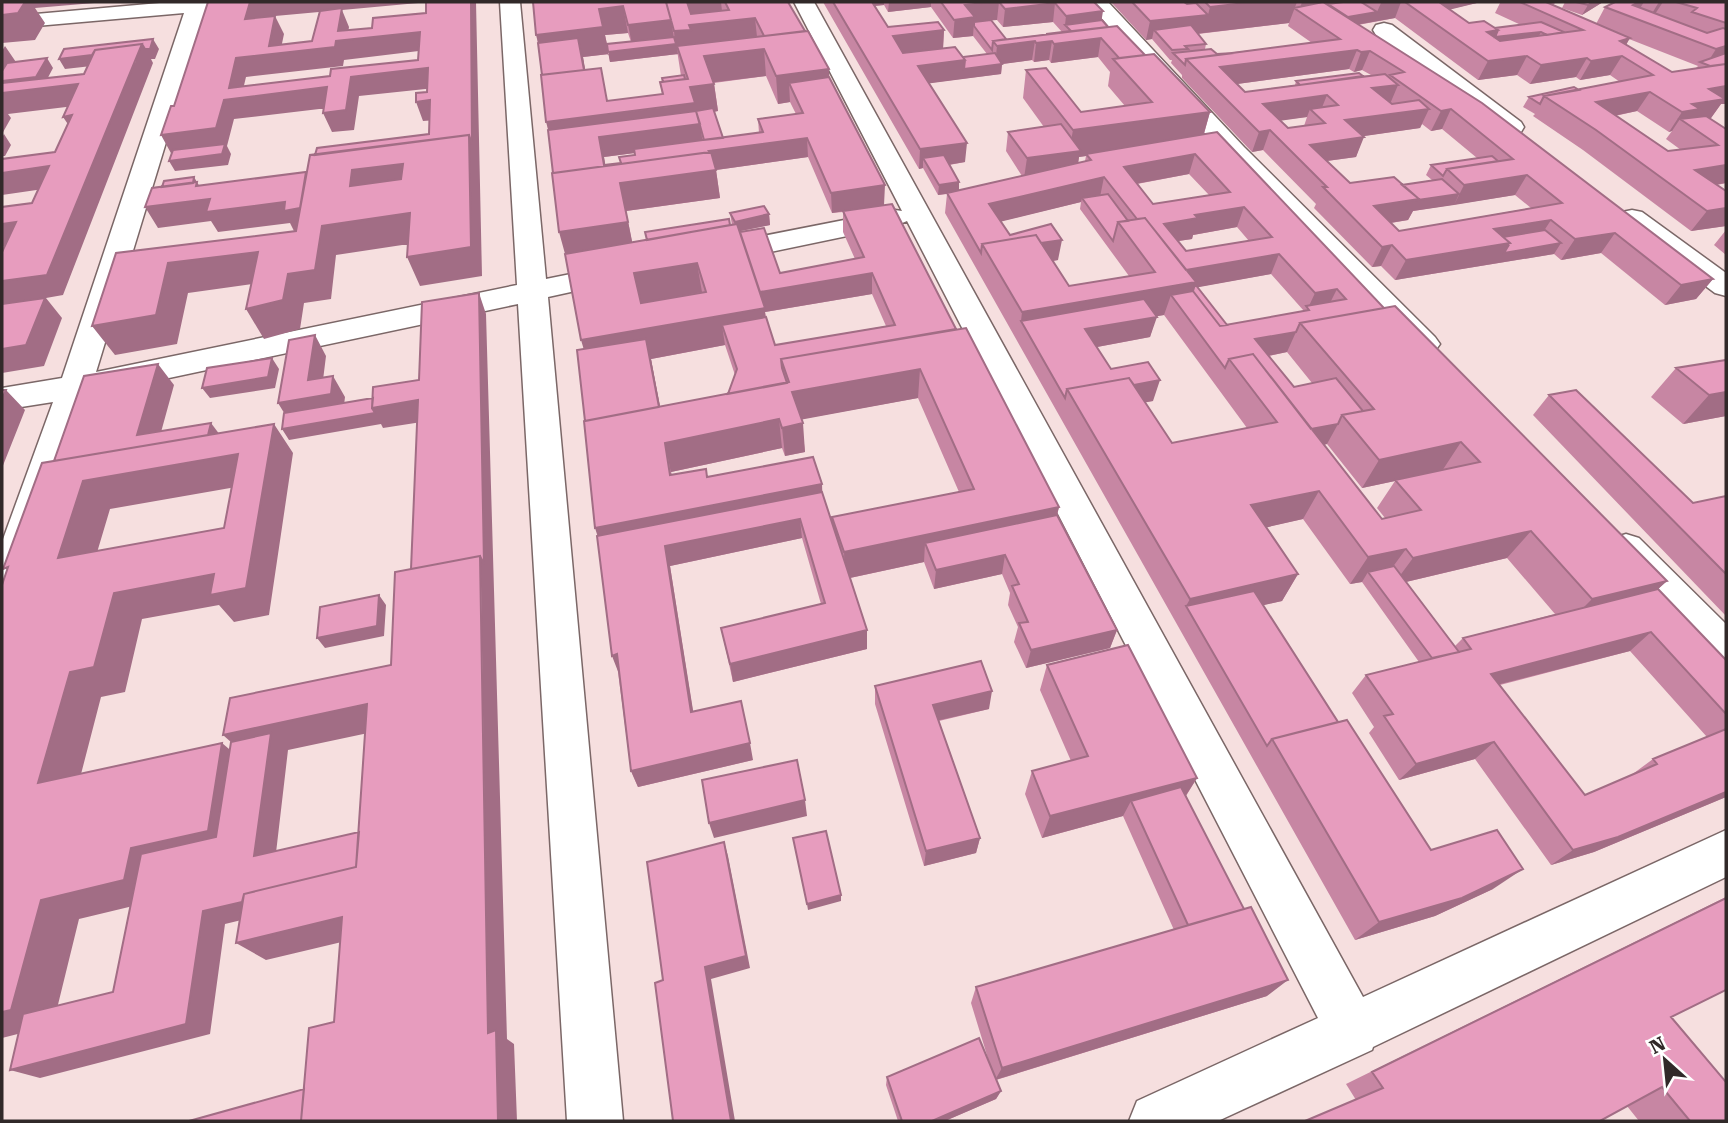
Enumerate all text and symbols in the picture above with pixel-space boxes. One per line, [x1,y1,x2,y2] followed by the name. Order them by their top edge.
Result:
[1630,1025,1700,1095] north arrow
[1646,1032,1670,1059] text: N

